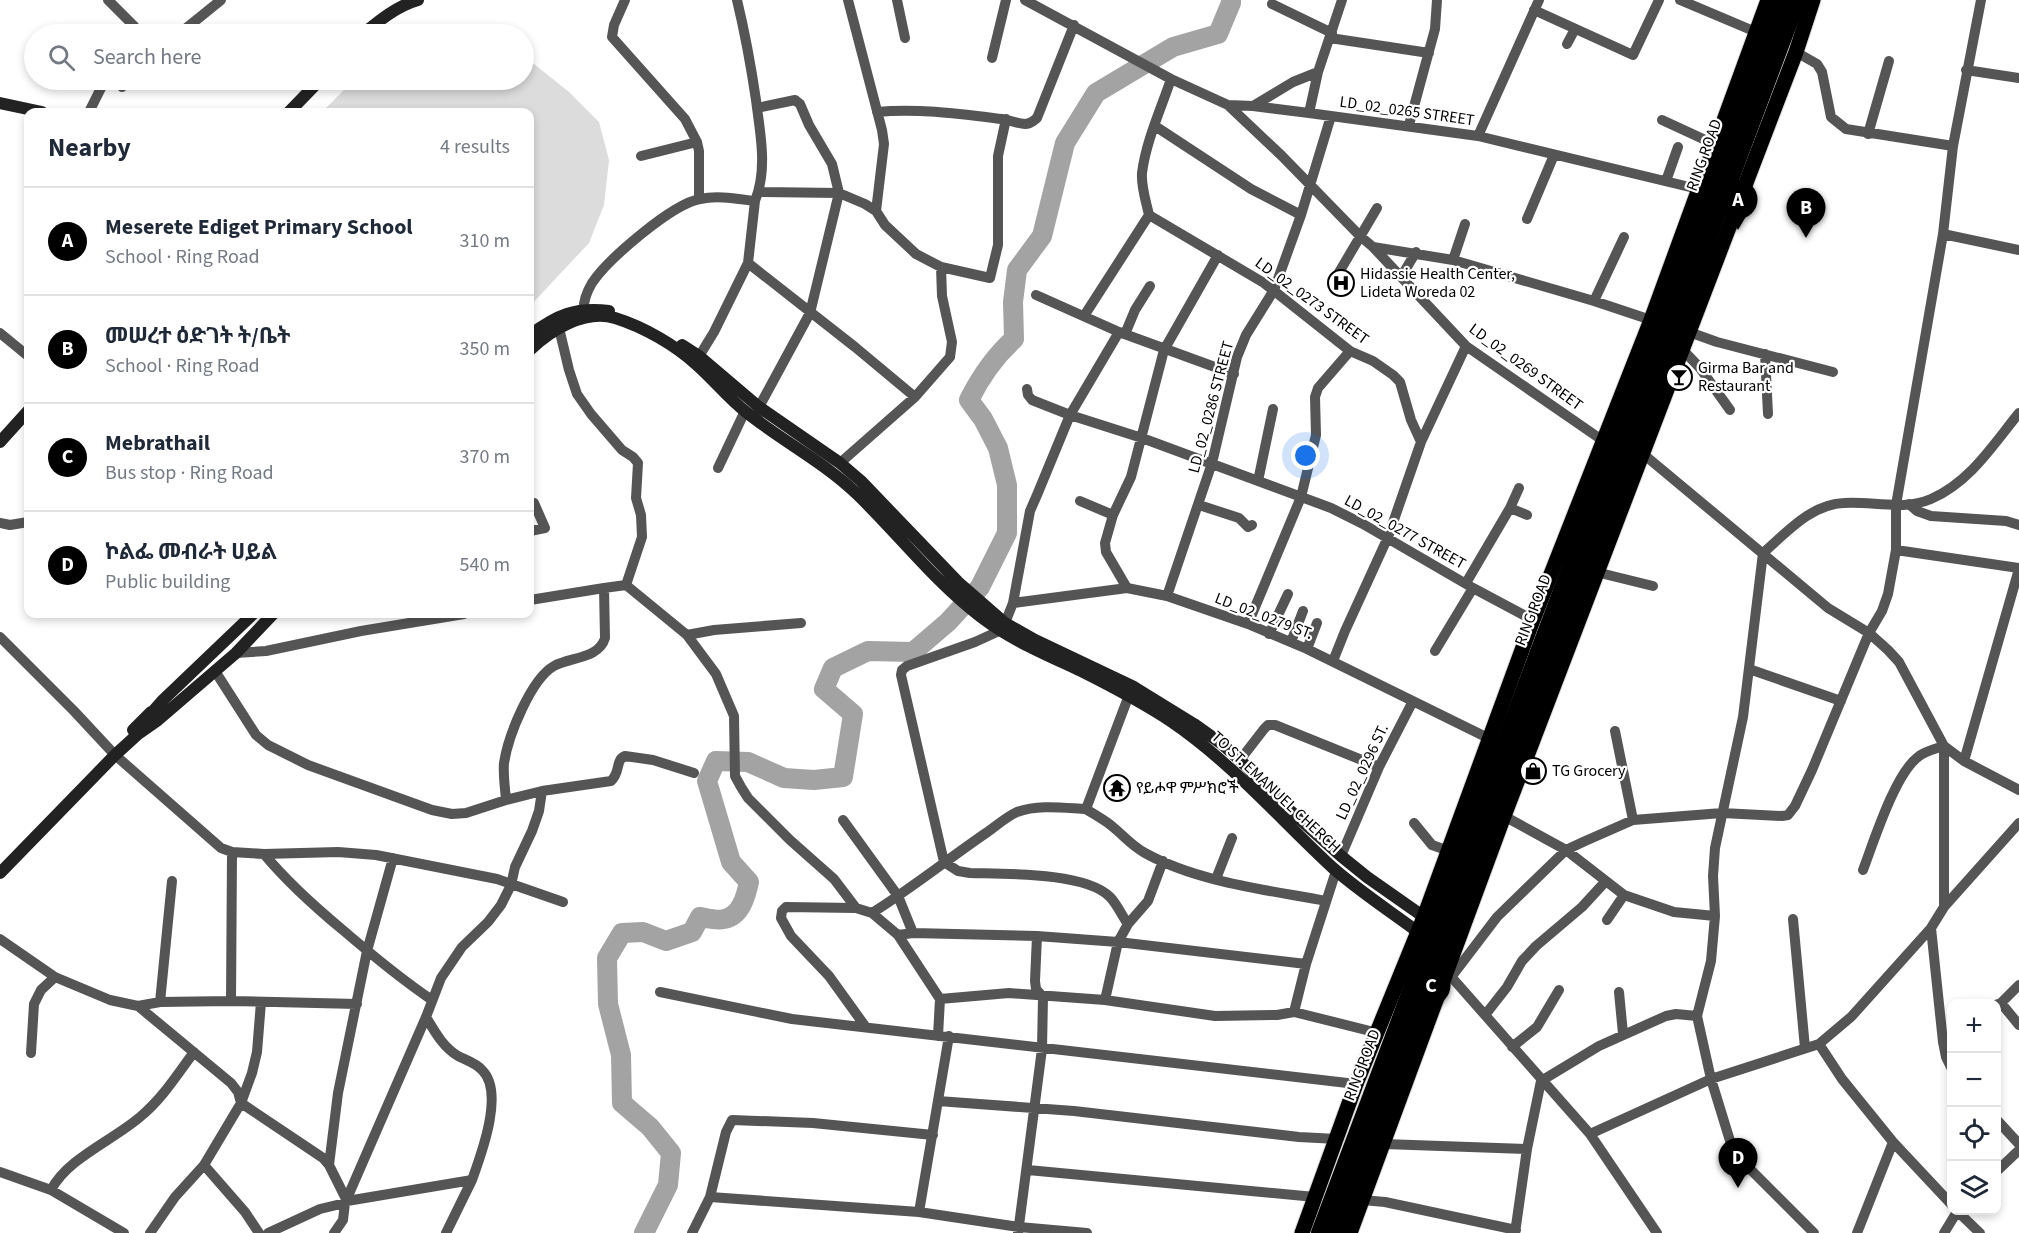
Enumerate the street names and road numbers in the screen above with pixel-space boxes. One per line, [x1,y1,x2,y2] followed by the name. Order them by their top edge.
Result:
[1338,91,1476,131] street label: LD_02_0265 STREET
[1681,116,1727,194] street label: RING ROAD
[1251,252,1374,350] street label: LD_02_0273 STREET
[1465,318,1588,416] street label: LD_02_0269 STREET
[1183,338,1239,475] street label: LD_02_0286 STREET
[1340,489,1470,575] street label: LD_02_0277 STREET
[1509,571,1557,649] street label: RING ROAD
[1212,587,1316,645] street label: LD_02_0279 ST.
[1330,720,1394,824] street label: LD_02_0296 ST.
[1206,726,1346,858] street label: TO ST. EMANUEL CHERCH
[1338,1026,1386,1104] street label: RING ROAD

